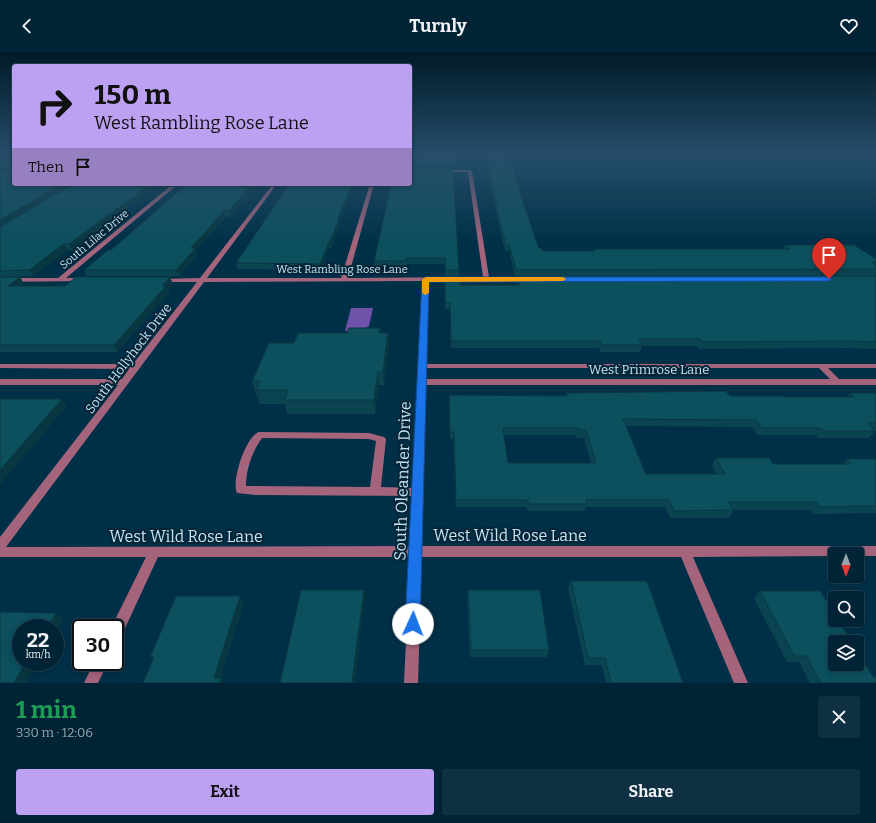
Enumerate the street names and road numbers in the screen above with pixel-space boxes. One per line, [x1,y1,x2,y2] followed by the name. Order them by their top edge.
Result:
[57,207,131,272] street label: South Lilac Drive
[276,263,408,276] street label: West Rambling Rose Lane
[82,300,175,416] street label: South Hollyhock Drive
[589,362,709,377] street label: West Primrose Lane
[390,401,415,561] street label: South Oleander Drive
[433,526,587,545] street label: West Wild Rose Lane
[109,527,263,546] street label: West Wild Rose Lane

